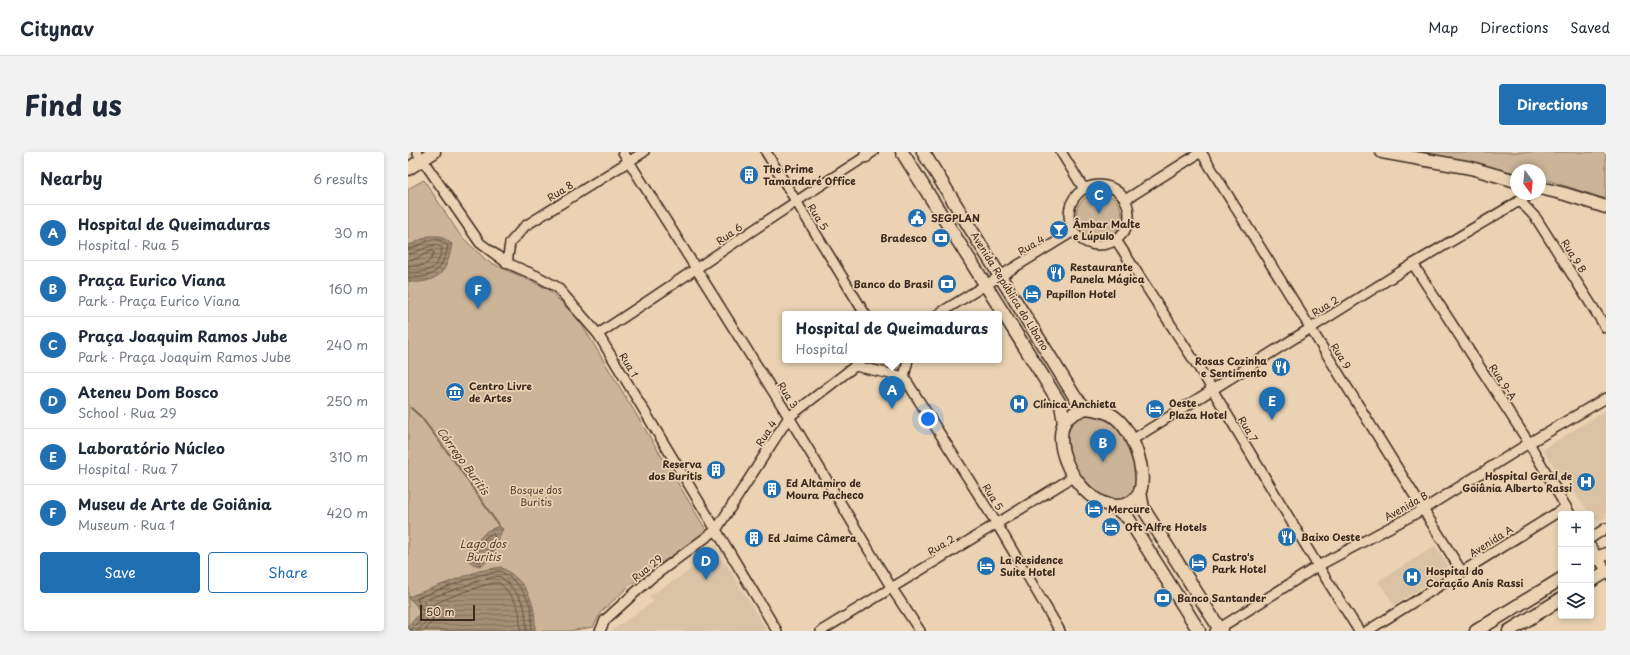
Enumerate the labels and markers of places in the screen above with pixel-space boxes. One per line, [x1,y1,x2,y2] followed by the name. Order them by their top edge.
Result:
[763,161,856,188] place label: The Prime Tamandaré Office
[738,164,760,186] building icon: The Prime Tamandaré Office
[1086,181,1112,214] pin: C
[906,207,928,229] public building icon: SEGPLAN
[931,210,980,225] place label: SEGPLAN
[1072,216,1141,243] place label: Âmbar Malte e Lúpulo
[1048,219,1070,241] bar icon: Âmbar Malte e Lúpulo
[930,227,952,249] bank icon: Bradesco
[880,230,927,245] place label: Bradesco
[1070,259,1145,286] place label: Restaurante Panela Mágica
[1045,262,1067,284] restaurant icon: Restaurante Panela Mágica
[936,273,958,295] bank icon: Banco do Brasil
[465,276,491,309] pin: F
[854,276,933,291] place label: Banco do Brasil
[1021,283,1043,305] hotel icon: Papillon Hotel
[1046,286,1116,301] place label: Papillon Hotel
[1195,353,1267,380] place label: Rosas Cozinha e Sentimento
[1270,356,1292,378] restaurant icon: Rosas Cozinha e Sentimento
[879,376,905,409] pin: A
[469,378,533,405] place label: Centro Livre de Artes
[444,381,466,403] museum icon: Centro Livre de Artes
[1259,387,1285,420] pin: E
[1008,393,1030,415] hospital icon: Clínica Anchieta
[1169,395,1227,422] place label: Oeste Plaza Hotel
[1033,396,1116,411] place label: Clínica Anchieta
[1144,398,1166,420] hotel icon: Oeste Plaza Hotel
[1090,429,1116,462] pin: B
[648,456,702,483] place label: Reserva dos Buritis
[705,459,727,481] building icon: Reserva dos Buritis
[1462,468,1572,495] place label: Hospital Geral de Goiânia Alberto Rassi
[1575,471,1597,493] hospital icon: Hospital Geral de Goiânia Alberto Rassi
[786,475,864,502] place label: Ed Altamiro de Moura Pacheco
[761,478,783,500] building icon: Ed Altamiro de Moura Pacheco
[1083,498,1105,520] hotel icon: Mercure
[1108,501,1150,516] place label: Mercure
[1100,516,1122,538] hotel icon: Oft Alfre Hotels
[1125,519,1207,534] place label: Oft Alfre Hotels
[1276,526,1298,548] restaurant icon: Baixo Oeste
[743,527,765,549] building icon: Ed Jaime Câmera
[1301,529,1361,544] place label: Baixo Oeste
[768,530,857,545] place label: Ed Jaime Câmera
[693,547,719,580] pin: D
[1212,549,1266,576] place label: Castro's Park Hotel
[1000,552,1064,579] place label: La Residence Suite Hotel
[1187,552,1209,574] hotel icon: Castro's Park Hotel
[975,555,997,577] hotel icon: La Residence Suite Hotel
[1426,563,1523,590] place label: Hospital do Coração Anis Rassi
[1401,566,1423,588] hospital icon: Hospital do Coração Anis Rassi
[1152,587,1174,609] bank icon: Banco Santander
[1177,590,1267,605] place label: Banco Santander

